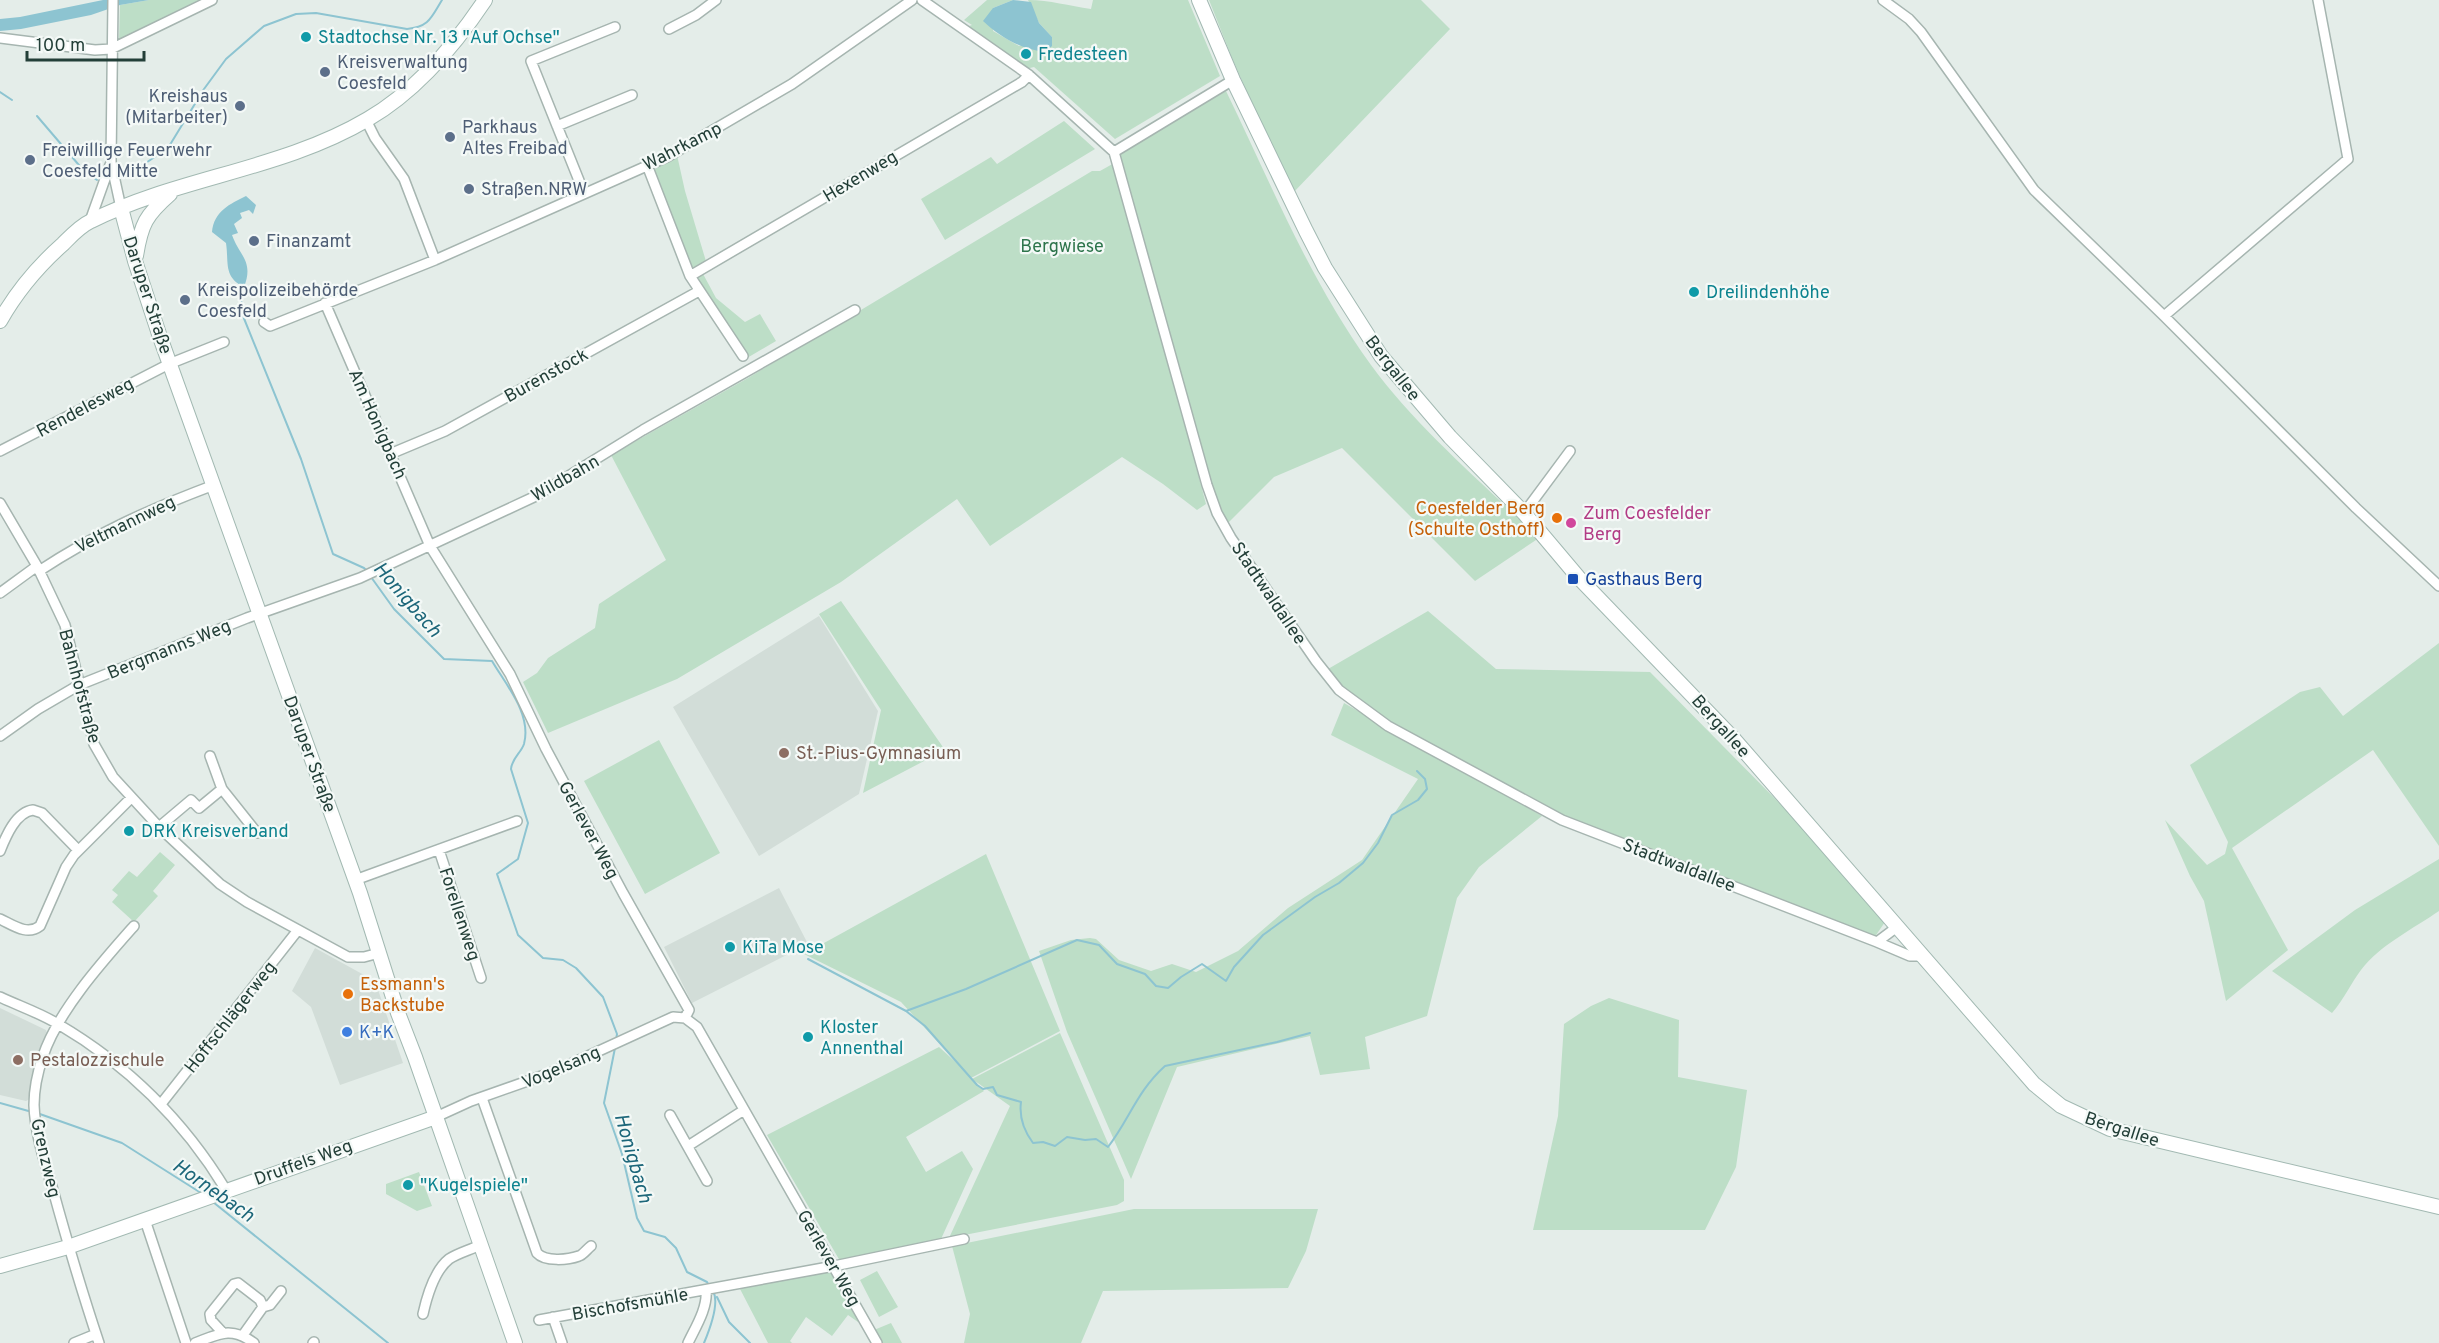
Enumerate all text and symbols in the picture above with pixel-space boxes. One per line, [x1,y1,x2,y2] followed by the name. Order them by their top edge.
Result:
[27,24,144,62] scale bar
[318,27,560,50] place label: Stadtochse Nr. 13 "Auf Ochse"
[299,30,313,44] marker: Stadtochse Nr. 13 "Auf Ochse"
[36,35,85,58] text: 100 m
[1038,44,1128,67] place label: Fredesteen
[1019,47,1033,61] marker: Fredesteen
[337,52,468,96] place label: Kreisverwaltung Coesfeld
[318,65,332,79] marker: Kreisverwaltung Coesfeld
[125,86,228,130] place label: Kreishaus (Mitarbeiter)
[233,99,247,113] marker: Kreishaus (Mitarbeiter)
[462,117,568,161] place label: Parkhaus Altes Freibad
[639,118,726,177] street label: Wahrkamp
[443,130,457,144] marker: Parkhaus Altes Freibad
[42,140,212,184] place label: Freiwillige Feuerwehr Coesfeld Mitte
[819,146,902,209] street label: Hexenweg
[23,153,37,167] marker: Freiwillige Feuerwehr Coesfeld Mitte
[481,179,588,202] place label: Straßen.NRW
[462,182,476,196] marker: Straßen.NRW
[266,231,351,254] place label: Finanzamt
[117,234,176,357] street label: Daruper Straße
[247,234,261,248] marker: Finanzamt
[1020,236,1104,259] park label: Bergwiese
[197,280,358,324] place label: Kreispolizeibehörde Coesfeld
[1706,282,1830,305] place label: Dreilindenhöhe
[1687,285,1701,299] marker: Dreilindenhöhe
[178,293,192,307] marker: Kreispolizeibehörde Coesfeld
[1359,331,1425,406] street label: Bergallee
[501,344,593,409] street label: Burenstock
[342,366,411,483] street label: Am Honigbach
[33,373,138,444] street label: Rendelesweg
[528,451,604,508] street label: Wildbahn
[72,491,180,560] street label: Veltmannweg
[1408,498,1545,542] place label: Coesfelder Berg (Schulte Osthoff)
[1583,503,1711,547] place label: Zum Coesfelder Berg
[1550,511,1564,525] marker: Coesfelder Berg (Schulte Osthoff)
[1564,516,1578,530] marker: Zum Coesfelder Berg
[1225,538,1311,650] street label: Stadtwaldallee
[366,557,447,644] water label: Honigbach
[1585,569,1703,592] place label: Gasthaus Berg
[1566,572,1580,586] marker: Gasthaus Berg
[104,615,235,686] street label: Bergmanns Weg
[52,626,105,746] street label: Bahnhofstraße
[1685,691,1754,763] street label: Bergallee
[277,693,340,816] street label: Daruper Straße
[796,743,961,766] place label: St.-Pius-Gymnasium
[777,746,791,760] marker: St.-Pius-Gymnasium
[552,778,623,884] street label: Gerlever Weg
[141,821,289,844] place label: DRK Kreisverband
[122,824,136,838] marker: DRK Kreisverband
[1619,834,1738,898] street label: Stadtwaldallee
[433,865,484,964] street label: Forellenweg
[742,937,824,960] place label: KiTa Mose
[723,940,737,954] marker: KiTa Mose
[180,957,282,1079] street label: Hoffschlägerweg
[360,974,445,1018] place label: Essmann's Backstube
[341,987,355,1001] marker: Essmann's Backstube
[820,1017,904,1061] place label: Kloster Annenthal
[359,1022,394,1045] place label: K+K
[340,1025,354,1039] marker: K+K
[801,1030,815,1044] marker: Kloster Annenthal
[519,1042,604,1095] street label: Vogelsang
[30,1050,165,1073] place label: Pestalozzischule
[11,1053,25,1067] marker: Pestalozzischule
[2081,1108,2162,1153] street label: Bergallee
[607,1111,657,1207] water label: Honigbach
[24,1116,65,1200] street label: Grenzweg
[251,1135,356,1192] street label: Druffels Weg
[167,1154,259,1229] water label: Hornebach
[420,1175,528,1198] place label: "Kugelspiele"
[401,1178,415,1192] marker: "Kugelspiele"
[791,1206,865,1311] street label: Gerlever Weg
[570,1284,690,1327] street label: Bischofsmühle

